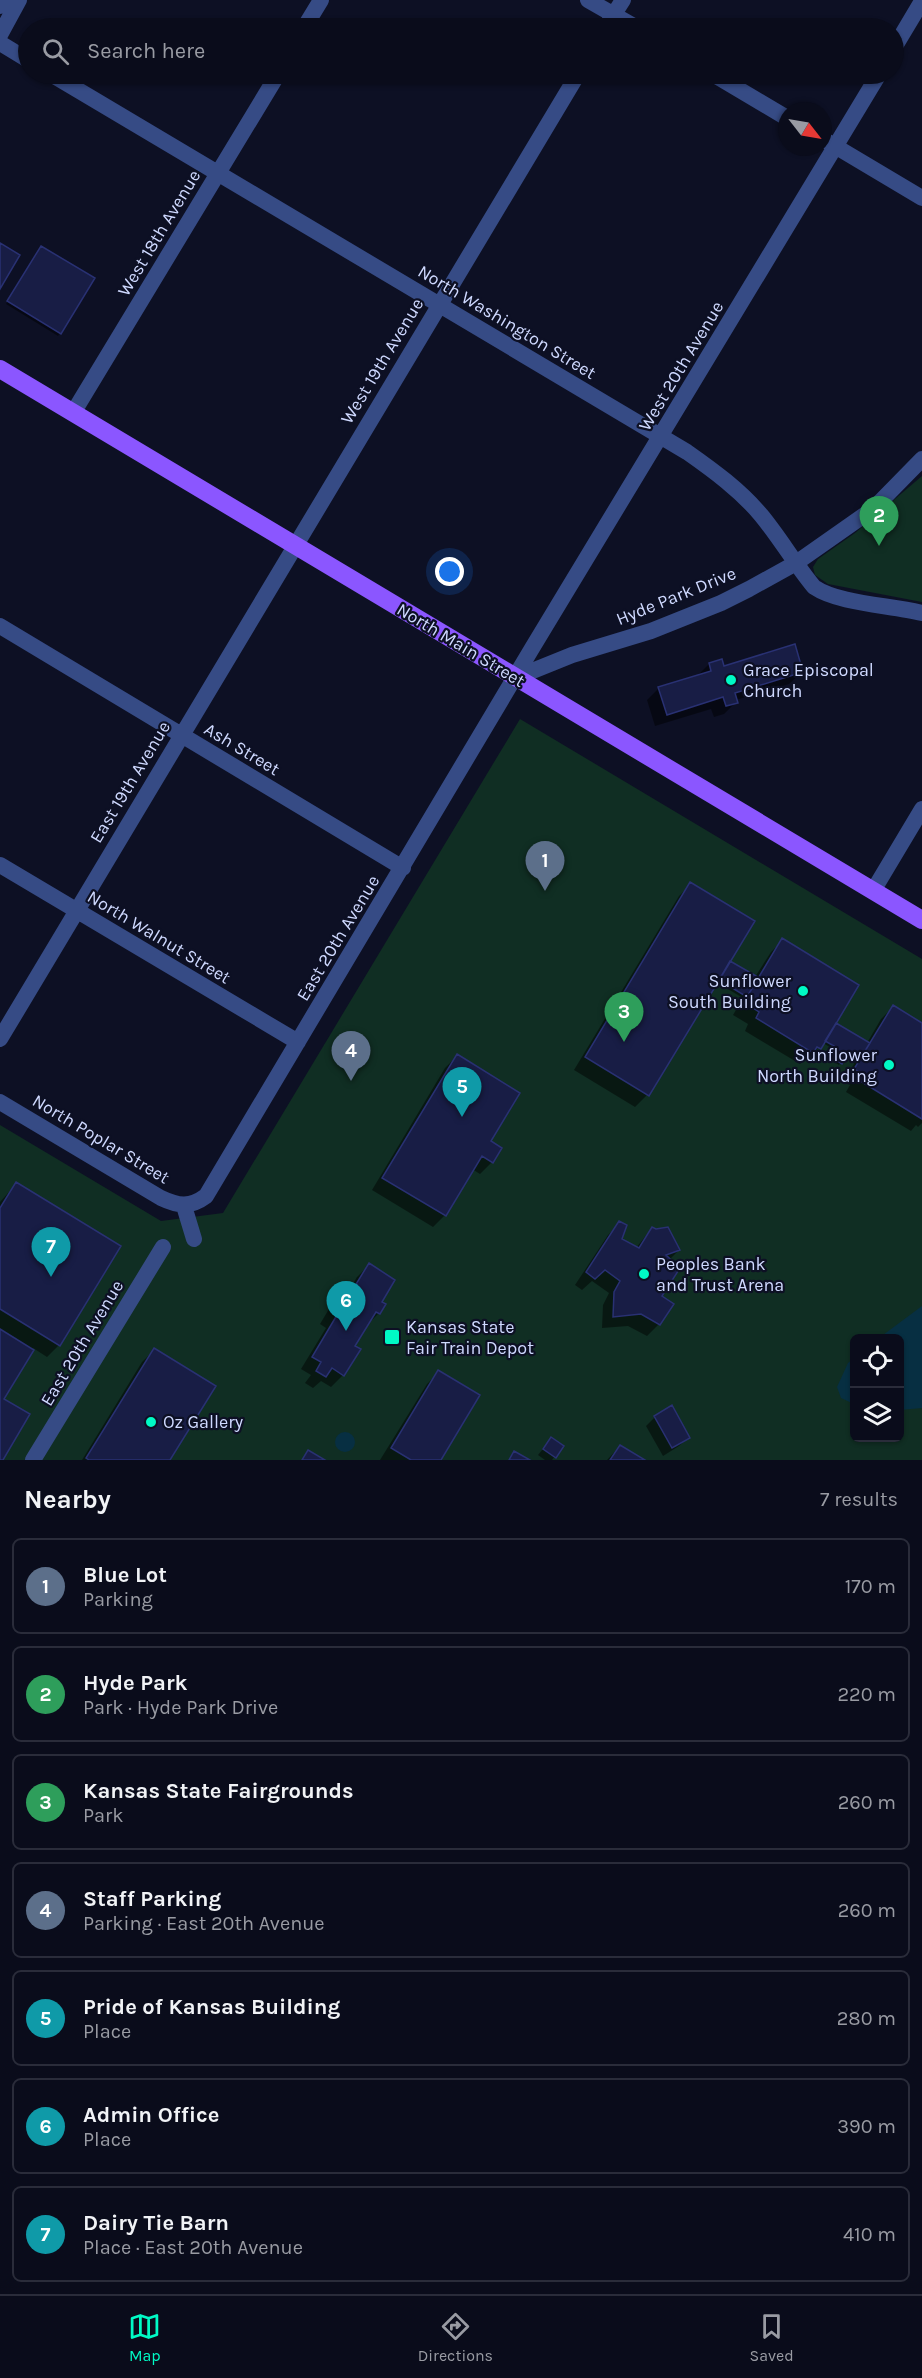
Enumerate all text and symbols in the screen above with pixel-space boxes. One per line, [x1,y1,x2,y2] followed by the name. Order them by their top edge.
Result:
[18,18,904,84] search box
[39,35,72,68] icon: search
[87,38,205,64] text: Search here
[778,102,832,156] north arrow
[113,166,205,300] street label: West 18th Avenue
[414,260,600,384] street label: North Washington Street
[336,294,428,428] street label: West 19th Avenue
[634,297,728,435] street label: West 20th Avenue
[860,496,898,546] pin: 2
[435,557,464,586] your location
[613,562,739,630] street label: Hyde Park Drive
[393,598,529,692] street label: North Main Street
[743,659,874,702] place label: Grace Episcopal Church
[724,673,738,687] marker: Grace Episcopal Church
[85,717,175,847] street label: East 19th Avenue
[200,718,284,780] street label: Ash Street
[526,842,564,891] pin: 1
[292,871,384,1005] street label: East 20th Avenue
[83,886,235,989] street label: North Walnut Street
[668,970,791,1013] place label: Sunflower South Building
[796,984,810,998] marker: Sunflower South Building
[604,992,644,1042] pin: 3
[332,1032,370,1081] pin: 4
[757,1044,877,1087] place label: Sunflower North Building
[882,1058,896,1072] marker: Sunflower North Building
[442,1068,482,1117] pin: 5
[28,1089,174,1189] street label: North Poplar Street
[32,1228,70,1277] pin: 7
[656,1253,784,1296] place label: Peoples Bank and Trust Arena
[637,1267,651,1281] marker: Peoples Bank and Trust Arena
[36,1276,128,1410] street label: East 20th Avenue
[326,1282,366,1331] pin: 6
[406,1316,534,1359] place label: Kansas State Fair Train Depot
[383,1328,401,1346] marker: Kansas State Fair Train Depot
[850,1334,904,1442] map controls
[850,1334,904,1388] button: locate
[850,1388,904,1442] button: layers
[163,1411,244,1433] place label: Oz Gallery
[144,1415,158,1429] marker: Oz Gallery
[24,1484,111,1515] text: Nearby
[820,1488,898,1511] text: 7 results
[83,1562,167,1588] text: Blue Lot
[42,1575,49,1598] text: 1
[845,1575,896,1598] text: 170 m
[83,1588,153,1611] text: Parking
[83,1670,188,1696] text: Hyde Park
[39,1683,52,1706] text: 2
[837,1683,896,1706] text: 220 m
[83,1696,278,1719] text: Park · Hyde Park Drive
[83,1778,354,1804] text: Kansas State Fairgrounds
[39,1791,52,1814] text: 3
[838,1791,896,1814] text: 260 m
[83,1804,124,1827] text: Park
[83,1886,221,1912] text: Staff Parking
[40,1899,51,1922] text: 4
[838,1899,896,1922] text: 260 m
[83,1912,325,1935] text: Parking · East 20th Avenue
[83,1994,340,2020] text: Pride of Kansas Building
[40,2007,51,2030] text: 5
[837,2007,896,2030] text: 280 m
[83,2020,131,2043] text: Place
[83,2102,219,2128] text: Admin Office
[39,2115,52,2138] text: 6
[837,2115,896,2138] text: 390 m
[83,2128,131,2151] text: Place
[83,2210,229,2236] text: Dairy Tie Barn
[41,2223,50,2246] text: 7
[843,2223,896,2246] text: 410 m
[83,2236,303,2259] text: Place · East 20th Avenue
[128,2310,161,2365] tab: Map
[418,2310,493,2365] tab: Directions
[750,2310,794,2365] tab: Saved

